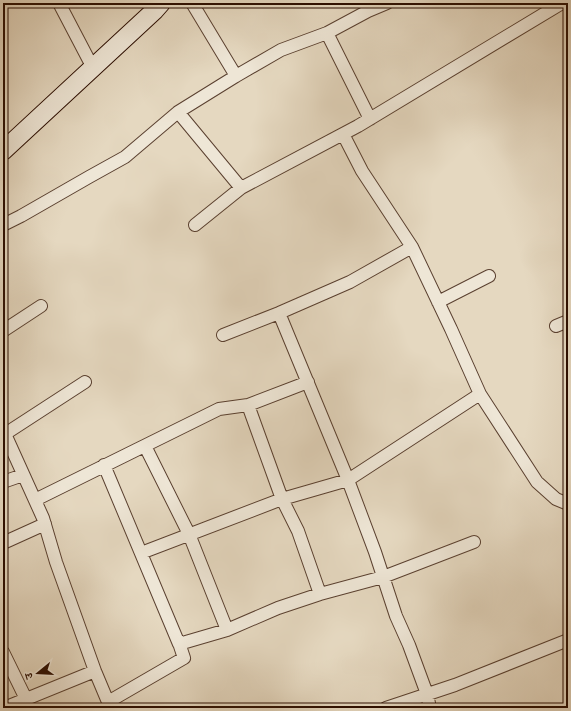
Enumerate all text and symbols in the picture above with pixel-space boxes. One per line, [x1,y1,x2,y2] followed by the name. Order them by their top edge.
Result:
[18,653,58,693] north arrow
[21,670,36,682] text: उ

